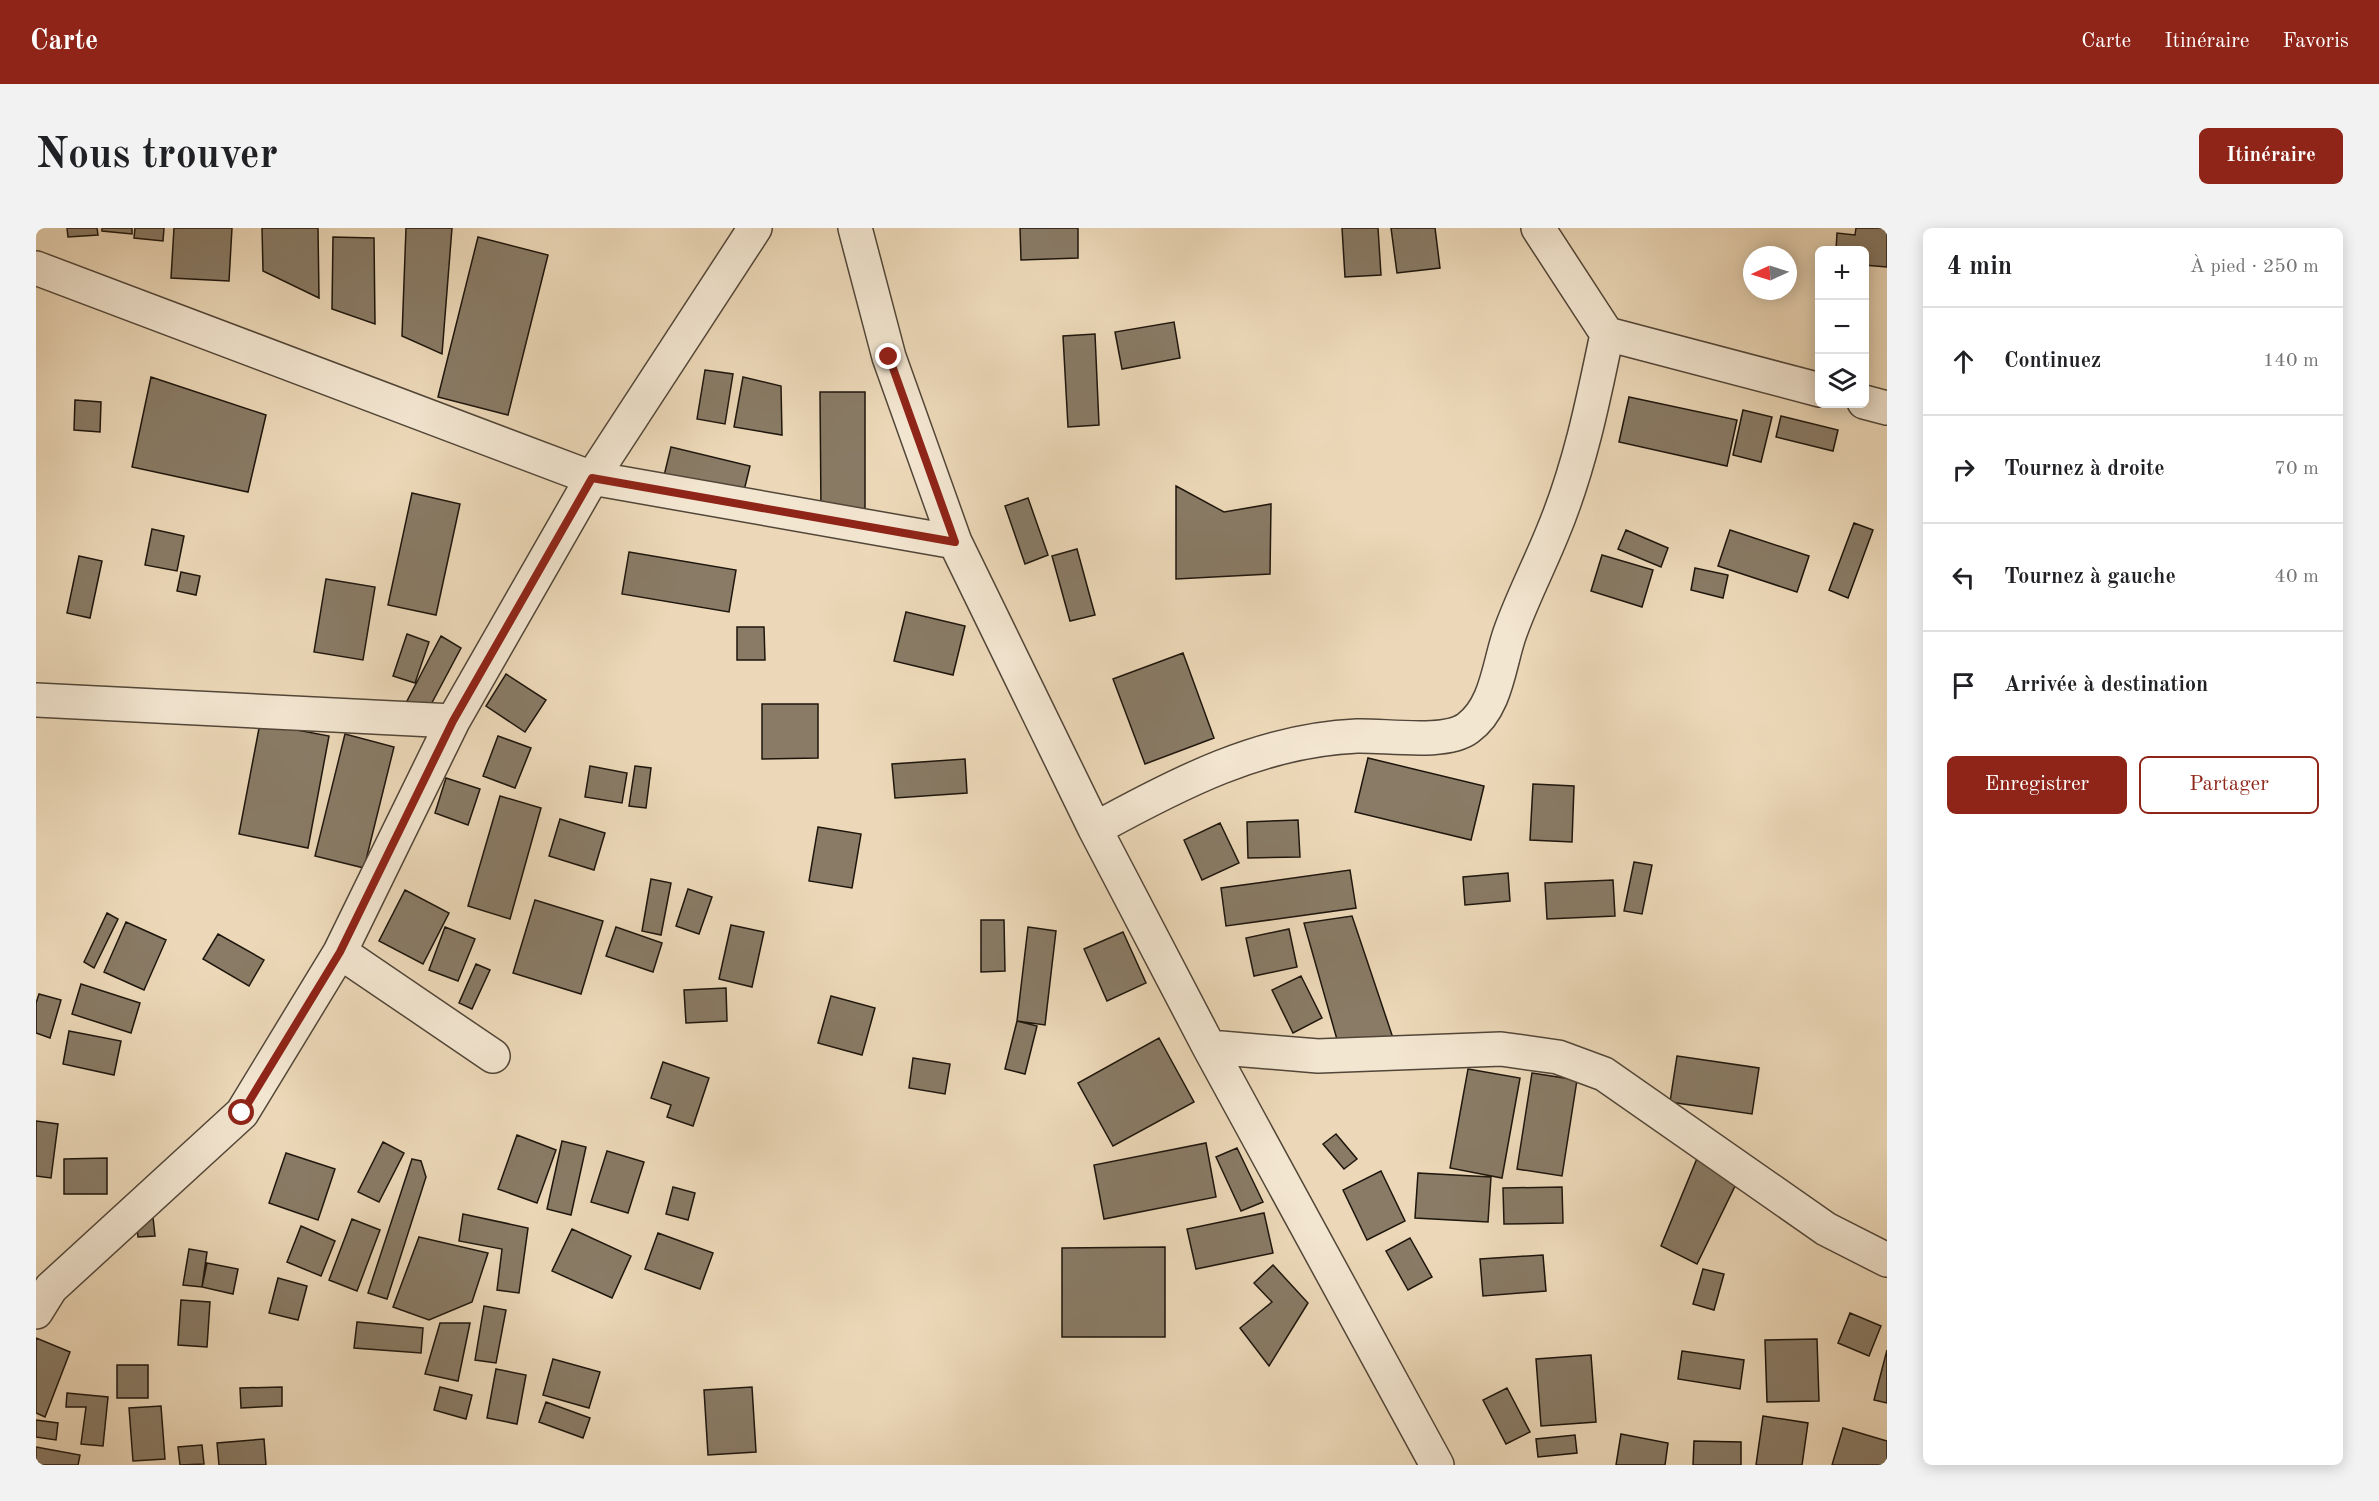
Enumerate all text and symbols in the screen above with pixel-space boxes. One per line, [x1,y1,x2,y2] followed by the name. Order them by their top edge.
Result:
[30,28,98,56] text: Carte
[2081,31,2131,52] text: Carte
[2164,31,2250,52] text: Itinéraire
[2283,31,2349,52] text: Favoris
[2199,128,2343,184] button: Itinéraire
[36,135,278,177] text: Nous trouver
[1743,246,1797,300] north arrow
[1815,246,1869,408] map controls
[1815,246,1869,300] button: +
[1947,254,2012,280] text: 4 min
[2190,257,2319,277] text: À pied · 250 m
[1815,300,1869,354] button: −
[875,343,901,369] route end
[1947,345,1980,378] icon: ahead
[2004,350,2101,372] text: Continuez
[2263,351,2319,371] text: 140 m
[1815,354,1869,408] button: layers
[1947,453,1980,486] icon: right
[2004,458,2165,480] text: Tournez à droite
[2274,459,2319,479] text: 70 m
[1947,561,1980,594] icon: left
[2004,566,2176,588] text: Tournez à gauche
[2274,567,2319,587] text: 40 m
[1947,669,1980,702] icon: arrive
[2004,674,2208,696] text: Arrivée à destination
[1947,756,2127,814] button: Enregistrer
[2139,756,2319,814] button: Partager
[228,1099,254,1125] route start

